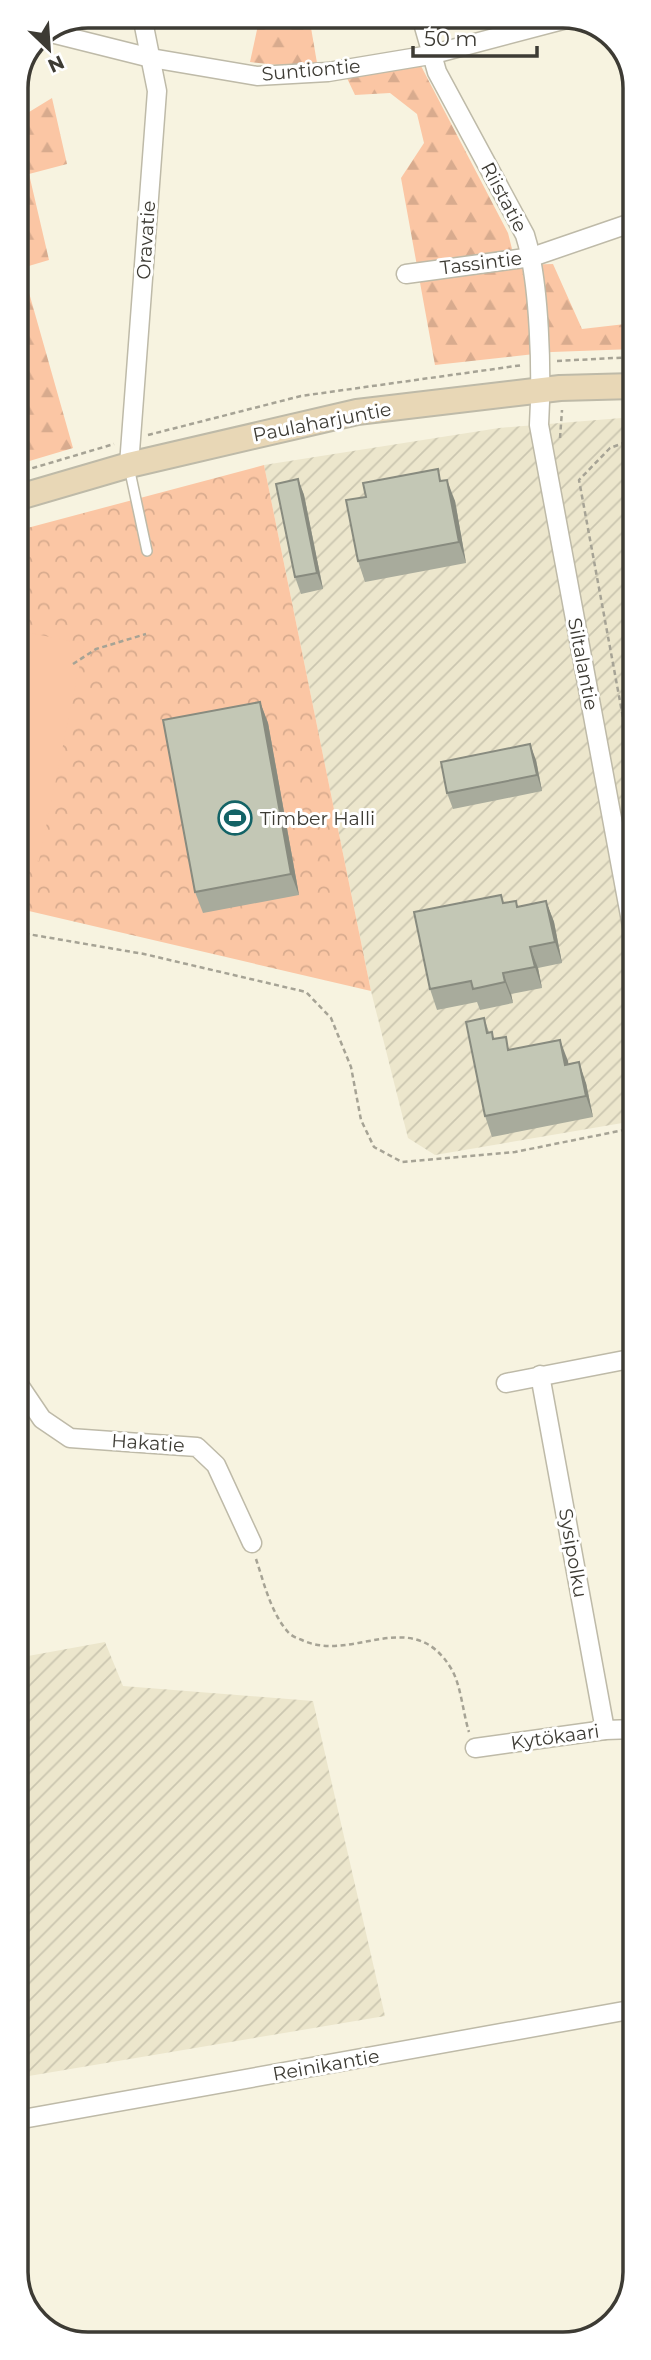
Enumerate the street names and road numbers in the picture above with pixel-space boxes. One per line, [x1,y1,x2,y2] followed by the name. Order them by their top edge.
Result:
[261,54,361,86] street label: Suntiontie
[476,158,532,236] street label: Riistatie
[132,200,160,280] street label: Oravatie
[439,247,523,279] street label: Tassintie
[251,397,393,447] street label: Paulaharjuntie
[563,616,603,712] street label: Siltalantie
[111,1429,185,1457] street label: Hakatie
[554,1507,592,1599] street label: Sysipolku
[509,1719,601,1755] street label: Kytökaari
[271,2044,381,2086] street label: Reinikantie

